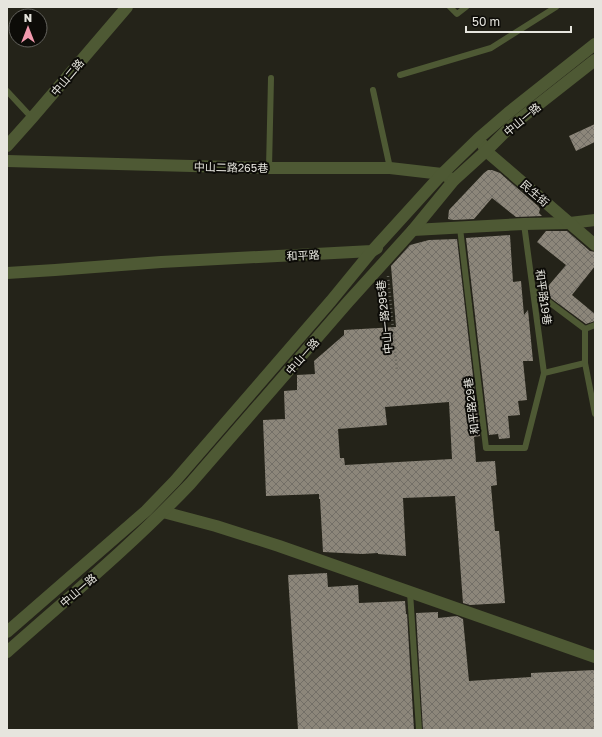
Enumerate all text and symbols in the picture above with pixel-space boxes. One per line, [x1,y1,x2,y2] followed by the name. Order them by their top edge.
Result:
[8,8,48,48] north arrow
[466,8,571,34] scale bar
[24,11,32,24] text: N
[472,14,500,29] text: 50 m
[48,56,86,98] street label: 中山二路
[501,100,543,138] street label: 中山一路
[194,160,268,174] street label: 中山二路265巷
[518,177,552,209] street label: 民生街
[286,248,320,262] street label: 和平路
[534,268,554,326] street label: 和平路19巷
[374,279,394,355] street label: 中山一路295巷
[283,335,321,377] street label: 中山一路
[461,377,481,435] street label: 和平路29巷
[57,571,99,609] street label: 中山一路

